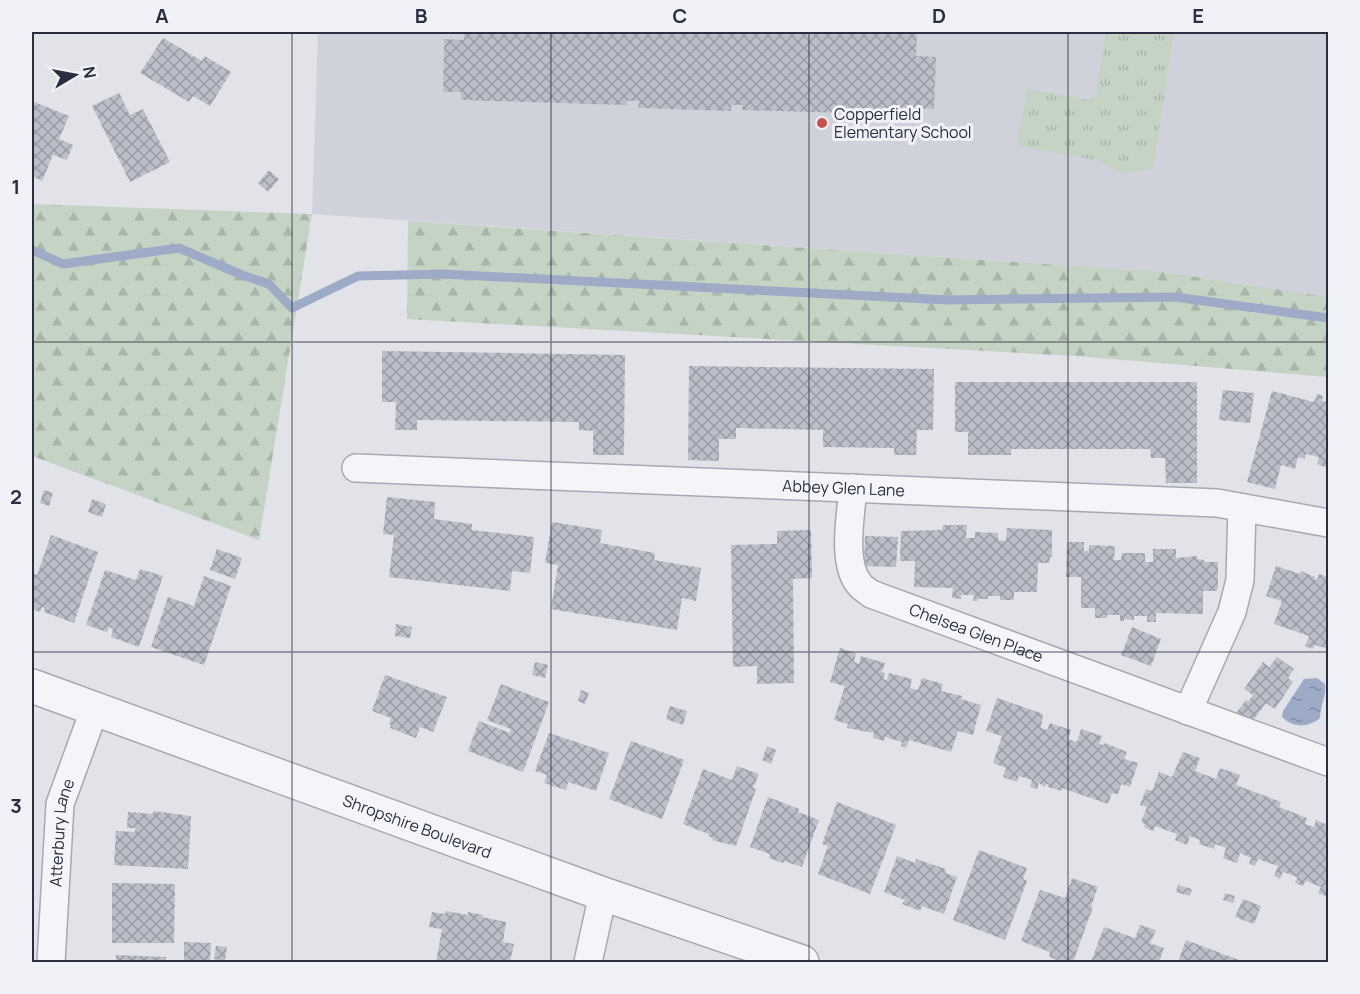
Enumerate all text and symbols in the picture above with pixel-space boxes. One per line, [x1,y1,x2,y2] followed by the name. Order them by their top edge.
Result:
[155,2,169,29] text: A
[415,2,428,29] text: B
[673,2,687,29] text: C
[932,2,946,29] text: D
[1192,2,1204,29] text: E
[45,45,105,105] north arrow
[78,65,102,80] text: N
[834,103,972,143] place label: Copperfield Elementary School
[815,116,829,130] marker: Copperfield Elementary School
[12,173,20,200] text: 1
[782,474,905,501] street label: Abbey Glen Lane
[10,483,22,510] text: 2
[906,598,1046,667] street label: Chelsea Glen Place
[44,775,79,887] street label: Atterbury Lane
[340,789,495,864] street label: Shropshire Boulevard
[10,792,22,819] text: 3

